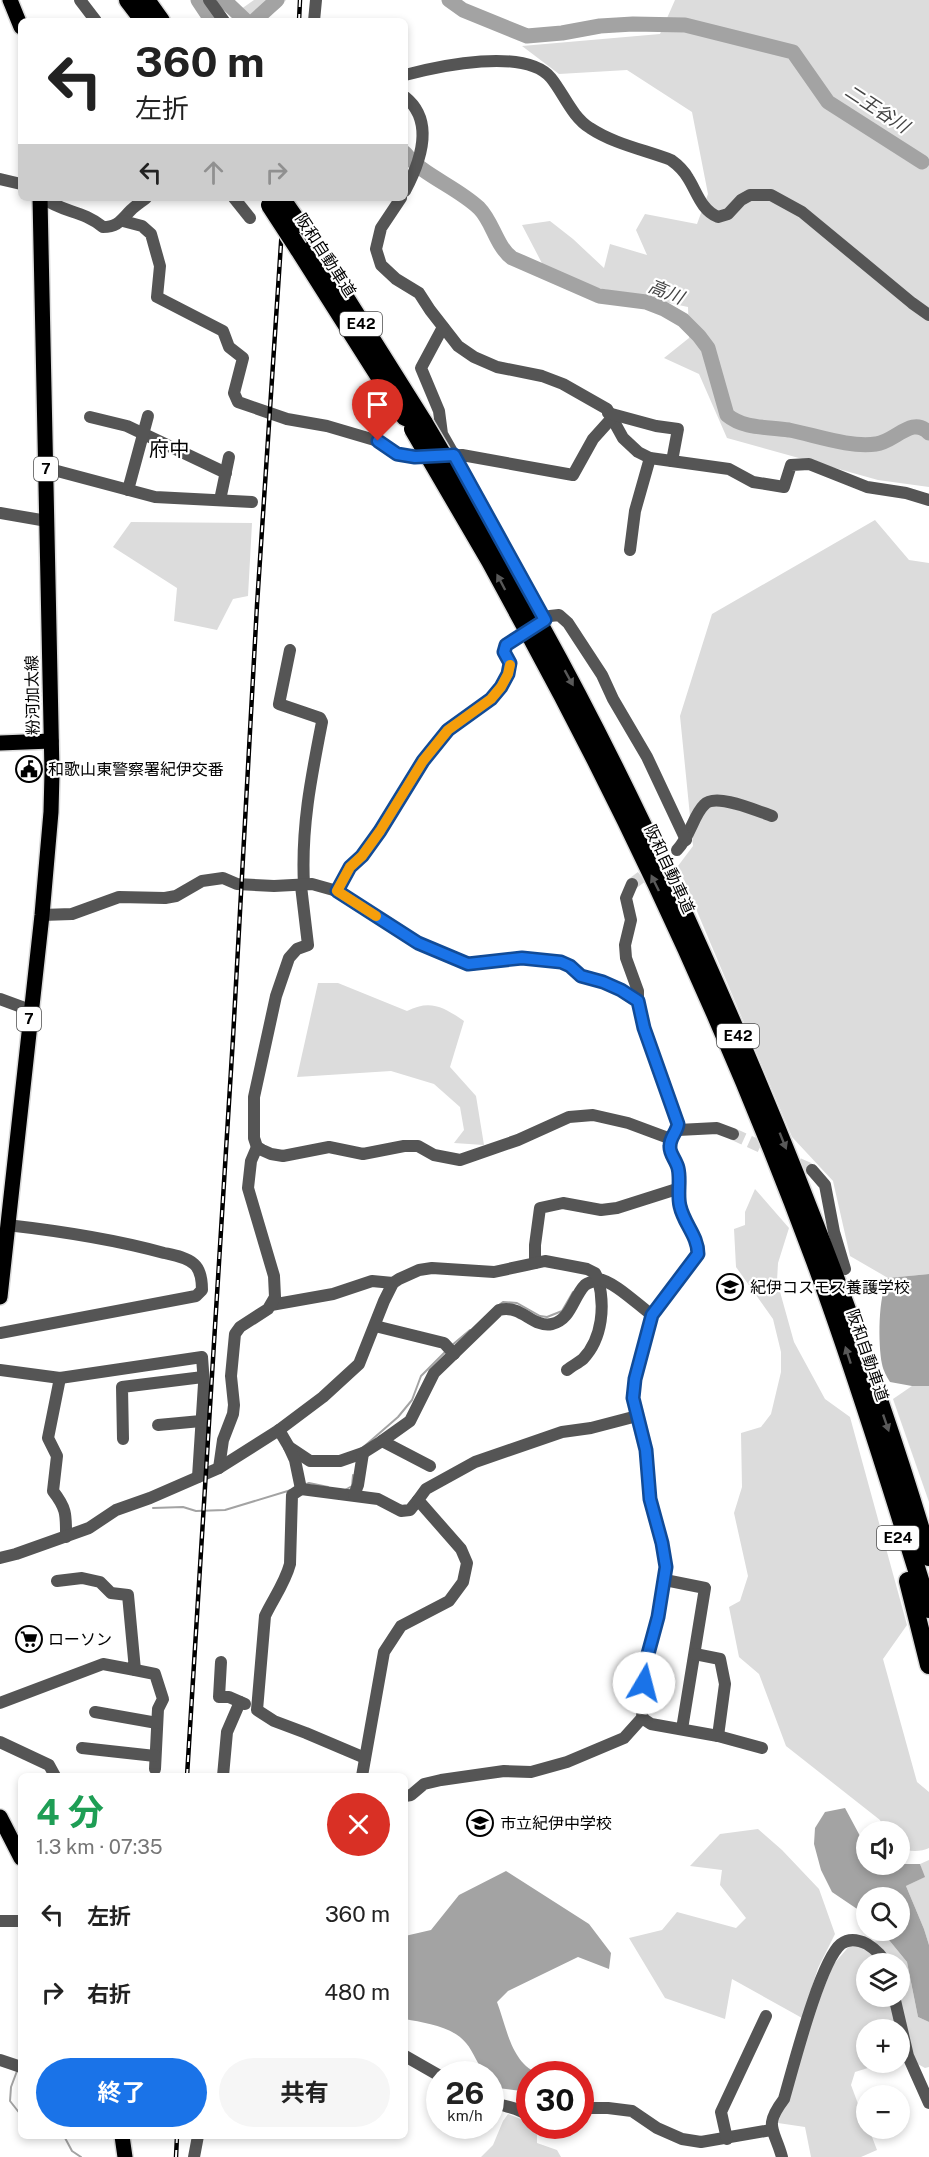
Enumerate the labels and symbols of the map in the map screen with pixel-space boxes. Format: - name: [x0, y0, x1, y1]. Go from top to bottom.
- water label: 二王谷川: [841, 80, 915, 138]
- street label: 阪和自動車道: [291, 210, 360, 301]
- water label: 高川: [646, 275, 689, 309]
- road number: E42: [340, 312, 382, 336]
- pin: [352, 379, 403, 441]
- district label: 府中: [149, 437, 189, 461]
- road number: 7: [34, 457, 58, 481]
- one-way arrow: [496, 573, 506, 590]
- street label: 粉河加太線: [22, 655, 43, 735]
- one-way arrow: [564, 670, 574, 687]
- public building icon: 和歌山東警察署紀伊交番: [14, 754, 44, 784]
- place label: 和歌山東警察署紀伊交番: [48, 760, 224, 779]
- street label: 阪和自動車道: [641, 822, 698, 917]
- one-way arrow: [651, 875, 660, 892]
- road number: 7: [17, 1007, 41, 1031]
- road number: E42: [717, 1024, 759, 1048]
- one-way arrow: [778, 1132, 788, 1150]
- school or university icon: 紀伊コスモス養護学校: [715, 1272, 745, 1302]
- place label: 紀伊コスモス養護学校: [750, 1278, 910, 1297]
- street label: 阪和自動車道: [843, 1307, 892, 1404]
- one-way arrow: [842, 1346, 852, 1364]
- one-way arrow: [881, 1414, 891, 1432]
- road number: E24: [877, 1526, 919, 1550]
- supermarket icon: ローソン: [14, 1624, 44, 1654]
- place label: ローソン: [48, 1630, 112, 1649]
- position arrow: [612, 1651, 676, 1715]
- school or university icon: 市立紀伊中学校: [465, 1808, 495, 1838]
- place label: 市立紀伊中学校: [500, 1814, 612, 1833]
- speed limit sign: 30: [516, 2061, 594, 2139]

